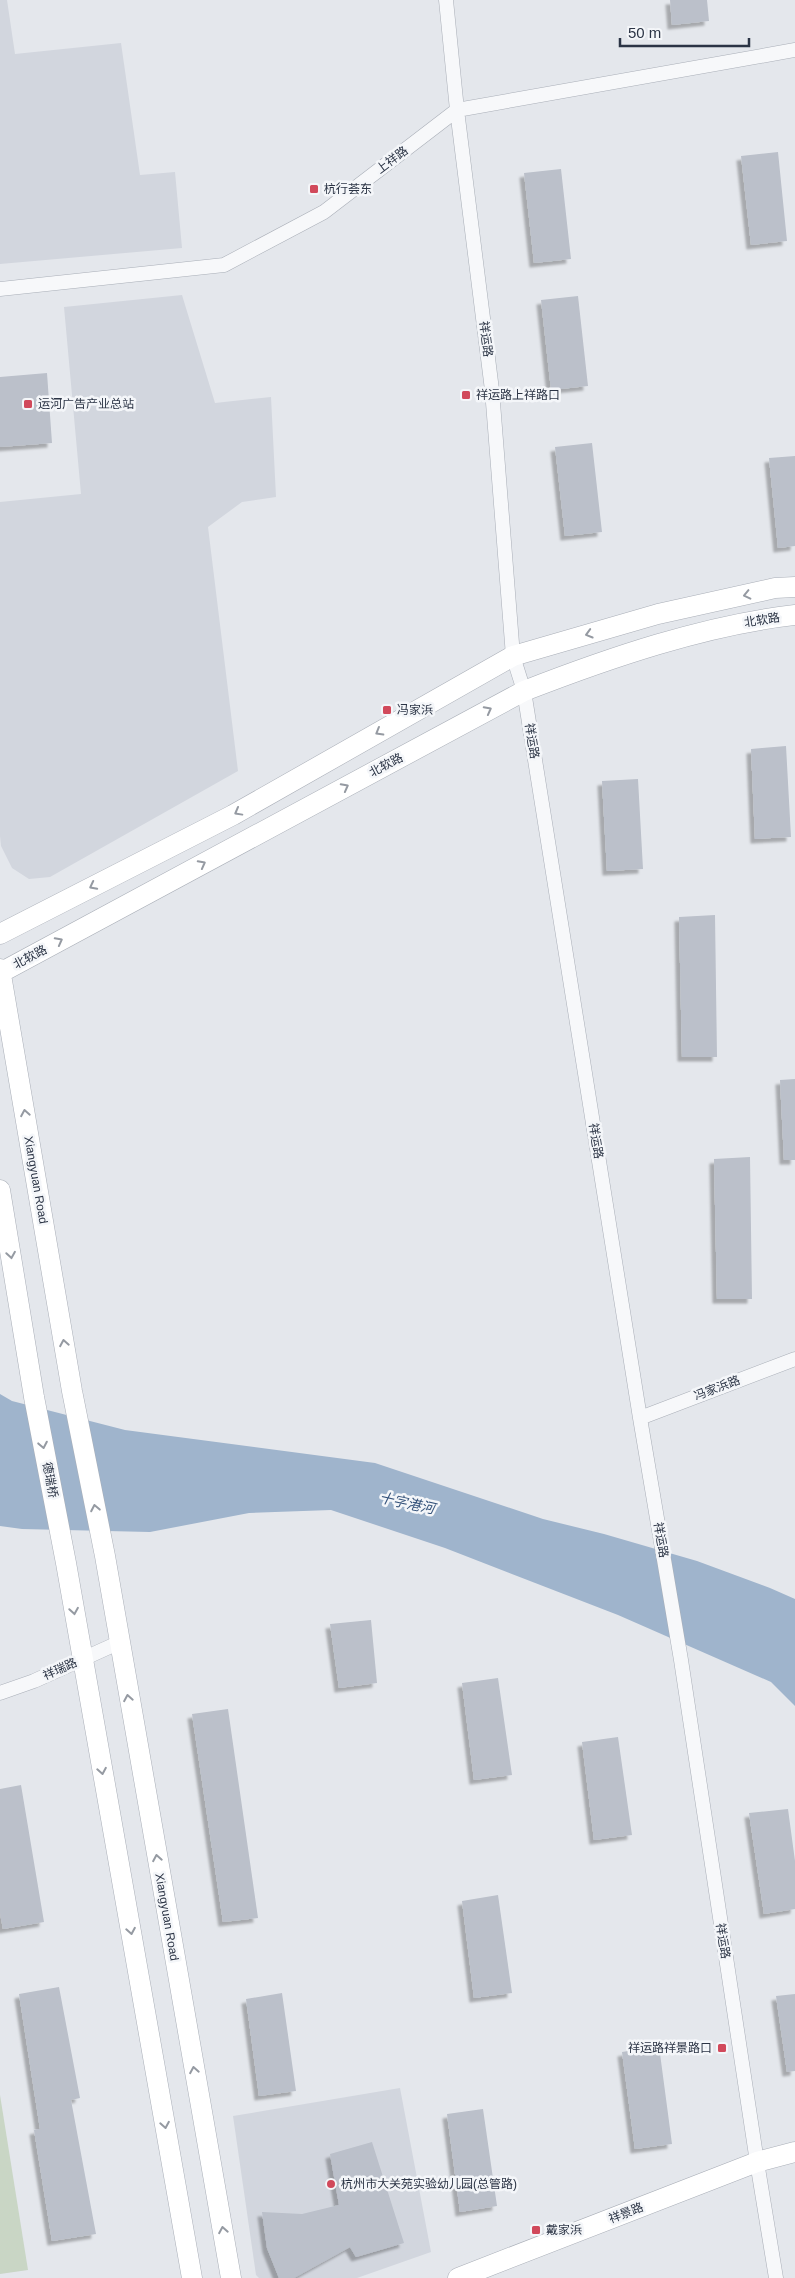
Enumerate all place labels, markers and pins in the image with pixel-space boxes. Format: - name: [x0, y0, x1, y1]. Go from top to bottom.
- place label: 杭行荟东: [324, 182, 372, 196]
- marker: 杭行荟东: [308, 183, 320, 195]
- place label: 祥运路上祥路口: [476, 388, 560, 402]
- marker: 祥运路上祥路口: [460, 389, 472, 401]
- place label: 运河广告产业总站: [38, 397, 134, 411]
- marker: 运河广告产业总站: [22, 398, 34, 410]
- place label: 冯家浜: [397, 703, 433, 717]
- marker: 冯家浜: [381, 704, 393, 716]
- place label: 祥运路祥景路口: [628, 2041, 712, 2055]
- marker: 祥运路祥景路口: [716, 2042, 728, 2054]
- place label: 杭州市大关苑实验幼儿园(总管路): [341, 2177, 517, 2191]
- marker: 杭州市大关苑实验幼儿园(总管路): [325, 2178, 337, 2190]
- place label: 戴家浜: [546, 2223, 582, 2237]
- marker: 戴家浜: [530, 2224, 542, 2236]

